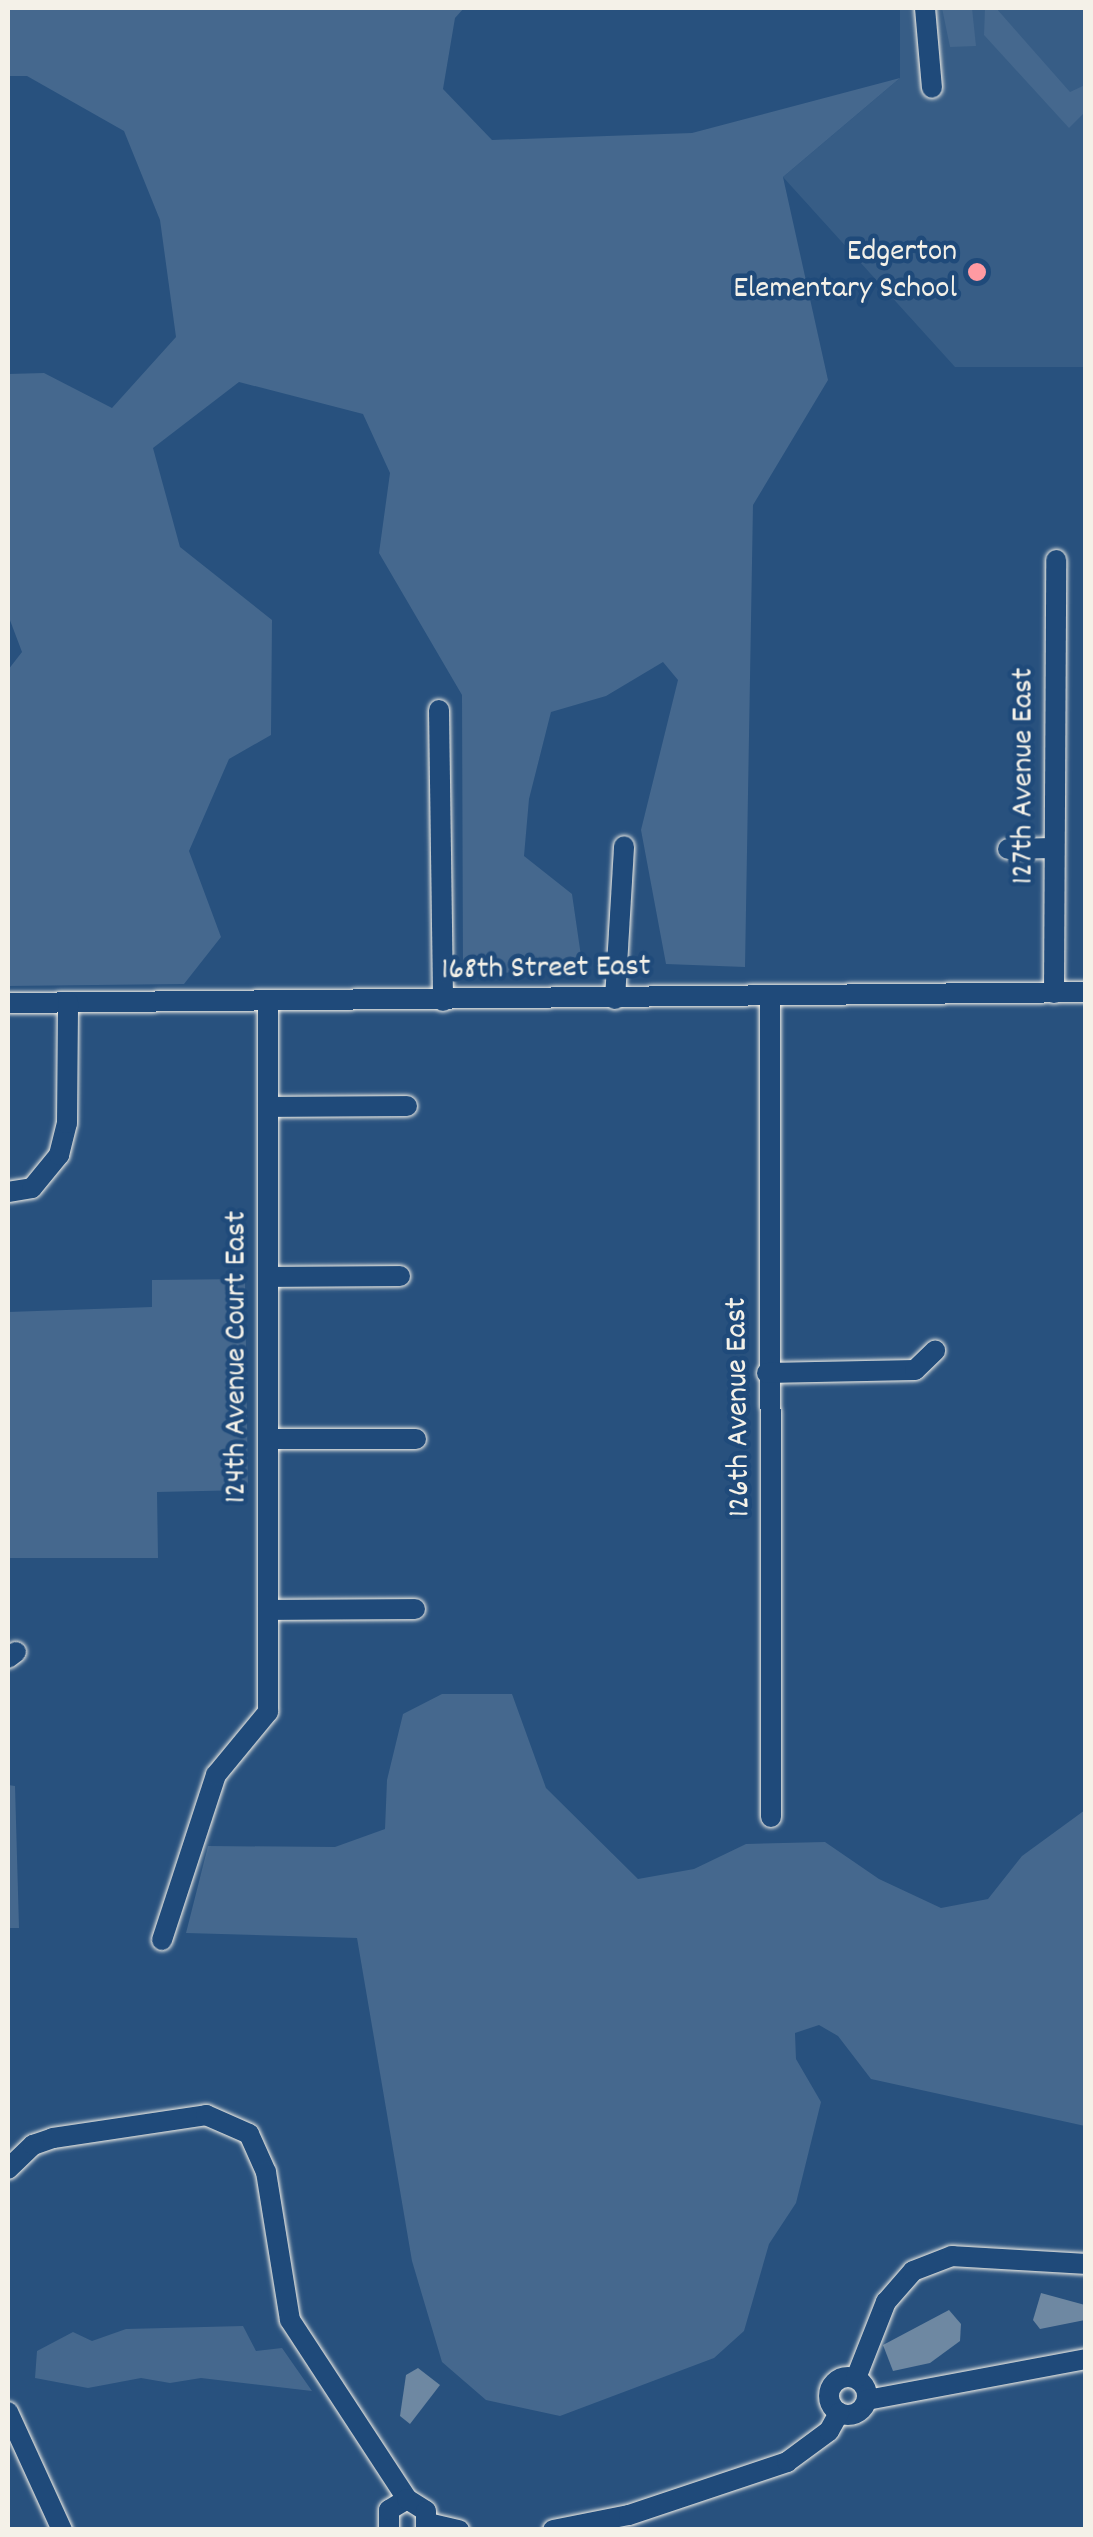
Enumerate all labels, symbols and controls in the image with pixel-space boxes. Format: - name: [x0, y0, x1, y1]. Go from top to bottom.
- place label: Edgerton Elementary School: [733, 235, 957, 310]
- marker: Edgerton Elementary School: [966, 261, 988, 283]
- street label: 127th Avenue East: [1006, 668, 1044, 884]
- street label: 168th Street East: [441, 949, 651, 991]
- street label: 124th Avenue Court East: [219, 1211, 257, 1503]
- street label: 126th Avenue East: [719, 1297, 761, 1517]

